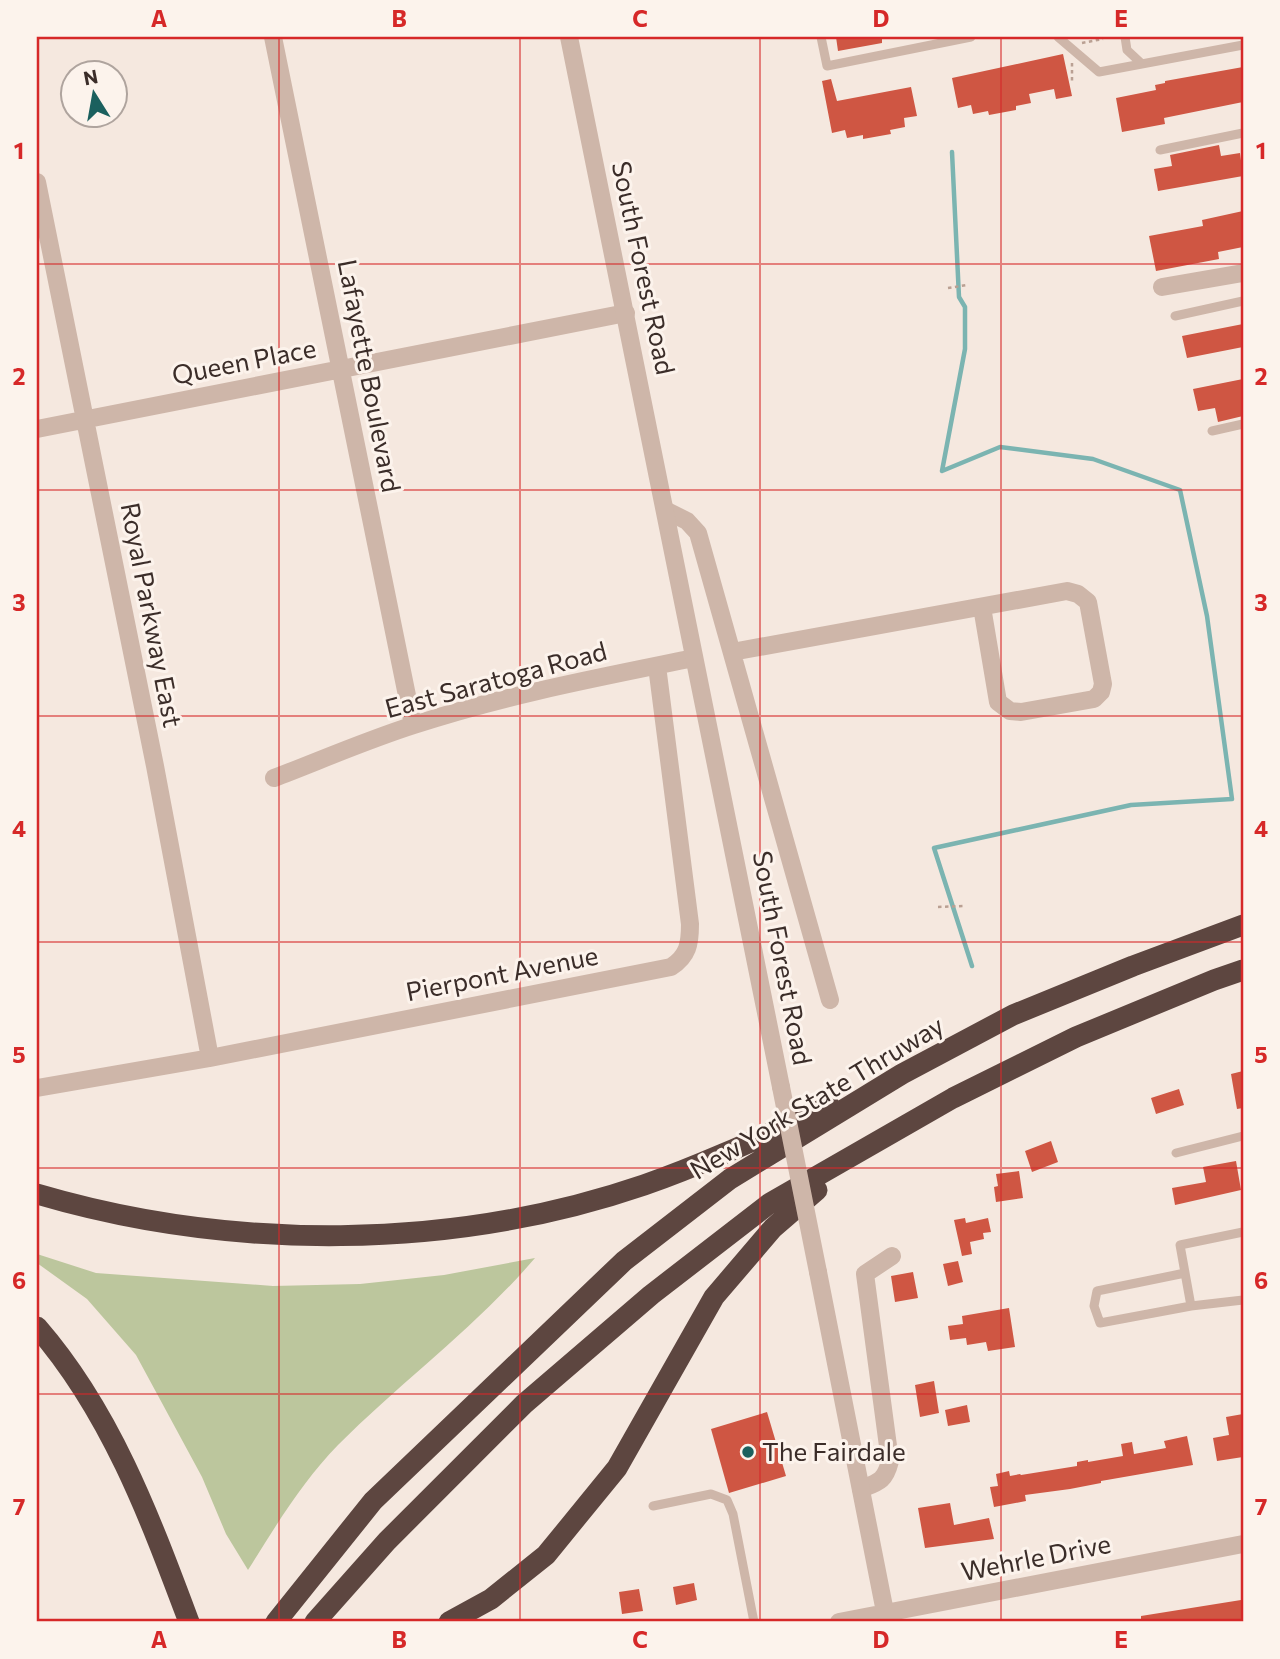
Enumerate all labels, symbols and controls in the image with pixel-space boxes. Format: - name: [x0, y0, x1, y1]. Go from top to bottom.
- text: A: [151, 4, 168, 32]
- text: B: [391, 4, 407, 32]
- text: C: [632, 4, 648, 32]
- text: D: [873, 4, 890, 32]
- text: E: [1114, 4, 1128, 32]
- north arrow: [60, 60, 130, 130]
- text: N: [81, 64, 100, 89]
- text: 1: [14, 136, 24, 164]
- text: 1: [1256, 136, 1266, 164]
- street label: South Forest Road: [607, 158, 682, 377]
- street label: Lafayette Boulevard: [333, 257, 408, 495]
- street label: Queen Place: [169, 331, 318, 390]
- text: 2: [12, 362, 26, 390]
- text: 2: [1254, 362, 1268, 390]
- street label: Royal Parkway East: [115, 500, 189, 730]
- text: 3: [12, 588, 26, 616]
- text: 3: [1254, 588, 1268, 616]
- street label: East Saratoga Road: [381, 634, 610, 723]
- text: 4: [12, 814, 26, 842]
- text: 4: [1254, 814, 1268, 842]
- street label: South Forest Road: [748, 848, 819, 1067]
- street label: Pierpont Avenue: [403, 939, 600, 1006]
- street label: New York State Thruway: [684, 1009, 949, 1185]
- text: 5: [12, 1040, 26, 1068]
- text: 5: [1254, 1040, 1268, 1068]
- text: 6: [12, 1266, 26, 1294]
- text: 6: [1254, 1266, 1268, 1294]
- place label: The Fairdale: [762, 1435, 906, 1466]
- marker: The Fairdale: [740, 1444, 756, 1460]
- text: 7: [13, 1492, 25, 1520]
- text: 7: [1255, 1492, 1267, 1520]
- street label: Wehrle Drive: [958, 1527, 1113, 1586]
- text: A: [151, 1625, 168, 1653]
- text: B: [391, 1625, 407, 1653]
- text: C: [632, 1625, 648, 1653]
- text: D: [873, 1625, 890, 1653]
- text: E: [1114, 1625, 1128, 1653]

